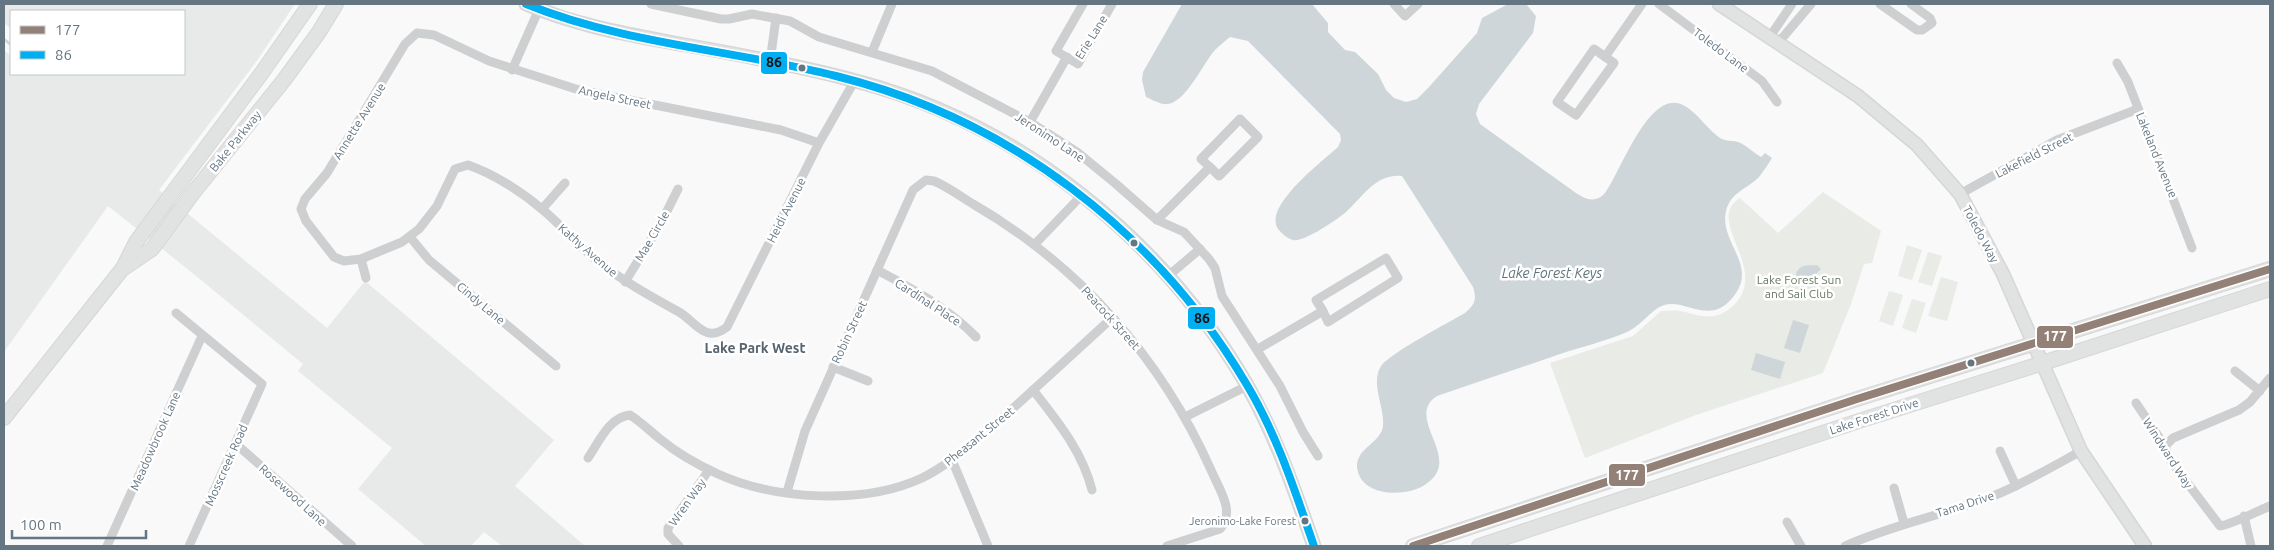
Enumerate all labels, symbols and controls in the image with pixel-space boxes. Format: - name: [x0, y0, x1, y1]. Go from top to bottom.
- legend: [10, 10, 185, 75]
- street label: Erie Lane: [1072, 13, 1110, 61]
- text: 177: [55, 21, 80, 38]
- street label: Toledo Lane: [1691, 25, 1751, 75]
- text: 86: [55, 46, 72, 63]
- line badge: 86: [760, 51, 788, 75]
- text: 86: [766, 54, 782, 70]
- unlabelled marker: [797, 63, 807, 73]
- street label: Annette Avenue: [330, 81, 388, 161]
- street label: Angela Street: [578, 83, 653, 111]
- street label: Bake Parkway: [207, 108, 264, 174]
- street label: Jeronimo Lane: [1013, 110, 1087, 164]
- street label: Lakeland Avenue: [2134, 110, 2180, 200]
- street label: Lakefield Street: [1993, 130, 2075, 180]
- street label: Heidi Avenue: [764, 175, 808, 245]
- street label: Toledo Way: [1961, 203, 2002, 265]
- street label: Mae Circle: [632, 208, 672, 264]
- street label: Kathy Avenue: [556, 221, 620, 279]
- unlabelled marker: [1129, 238, 1139, 248]
- water label: Lake Forest Keys: [1502, 265, 1602, 281]
- park label: Lake Forest Sun and Sail Club: [1757, 273, 1841, 300]
- street label: Cardinal Place: [893, 276, 963, 328]
- street label: Cindy Lane: [454, 279, 508, 327]
- street label: Peacock Street: [1079, 284, 1143, 352]
- street label: Robin Street: [829, 298, 869, 365]
- line badge: 86: [1187, 306, 1216, 330]
- text: 86: [1194, 310, 1210, 326]
- line badge: 177: [2036, 325, 2074, 349]
- text: 177: [2043, 328, 2067, 344]
- district label: Lake Park West: [705, 340, 805, 356]
- unlabelled marker: [1966, 358, 1976, 368]
- street label: Meadowbrook Lane: [127, 390, 183, 492]
- street label: Lake Forest Drive: [1828, 395, 1920, 437]
- street label: Pheasant Street: [941, 404, 1017, 468]
- street label: Windward Way: [2141, 416, 2196, 491]
- street label: Mosscreek Road: [202, 422, 250, 508]
- street label: Rosewood Lane: [257, 462, 329, 528]
- line badge: 177: [1608, 463, 1646, 487]
- text: 177: [1615, 467, 1639, 483]
- street label: Wren Way: [666, 476, 708, 528]
- street label: Tama Drive: [1934, 489, 1996, 519]
- scale bar: [12, 508, 146, 540]
- place label: Jeronimo-Lake Forest: [1189, 515, 1297, 527]
- text: 100 m: [20, 516, 62, 533]
- marker: Jeronimo-Lake Forest: [1300, 516, 1310, 526]

